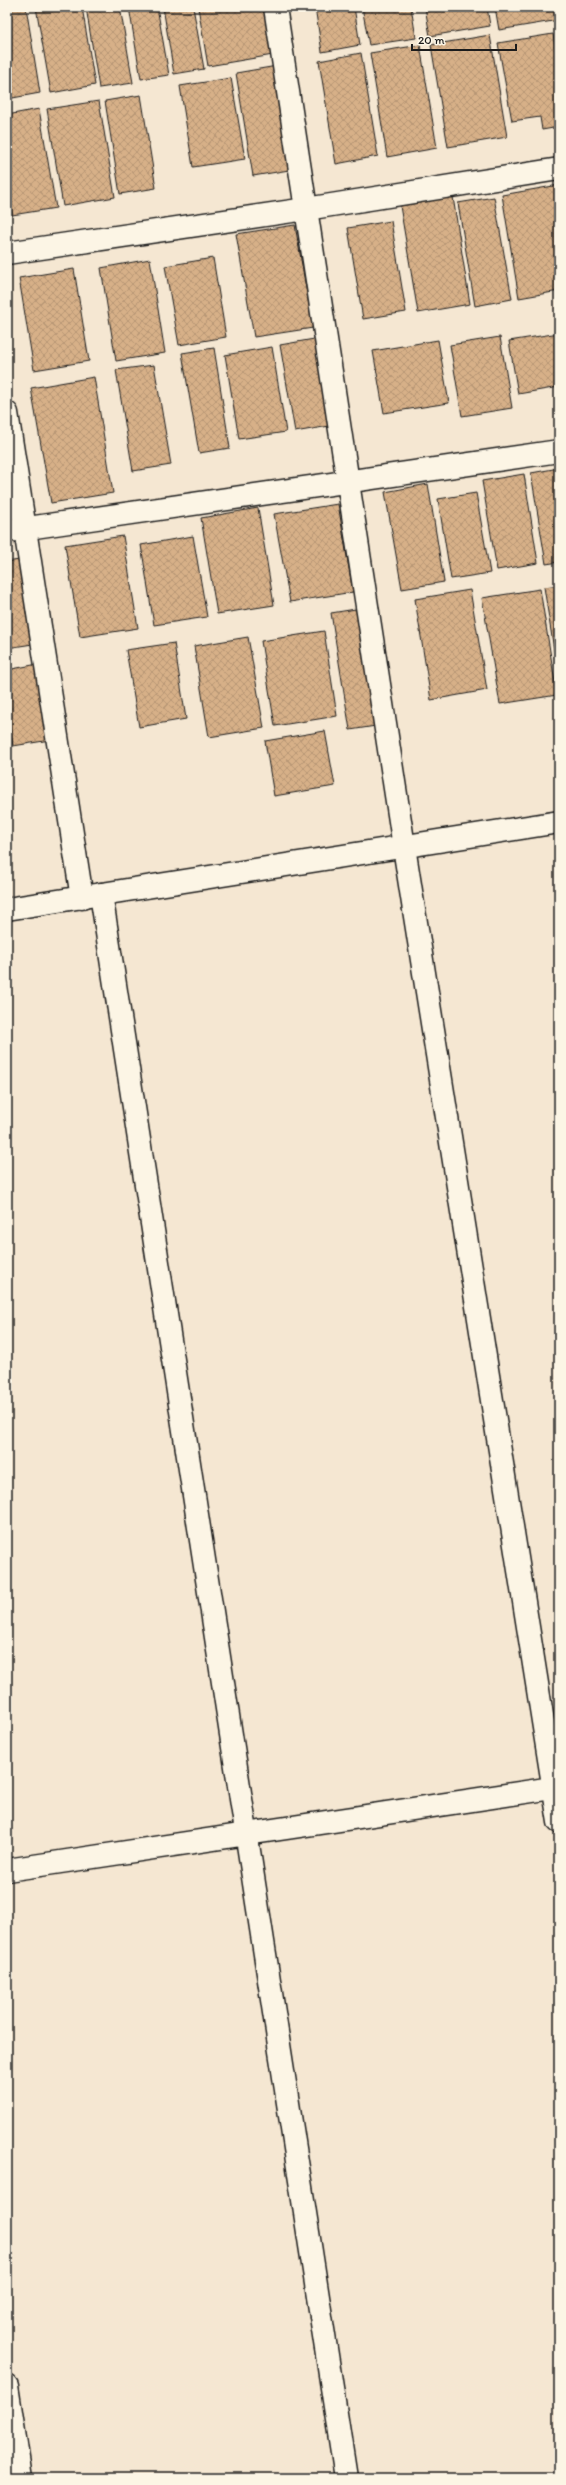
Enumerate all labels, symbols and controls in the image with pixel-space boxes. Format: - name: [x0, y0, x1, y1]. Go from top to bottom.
- scale bar: [412, 26, 516, 52]
- text: 20 m: [418, 33, 445, 47]

